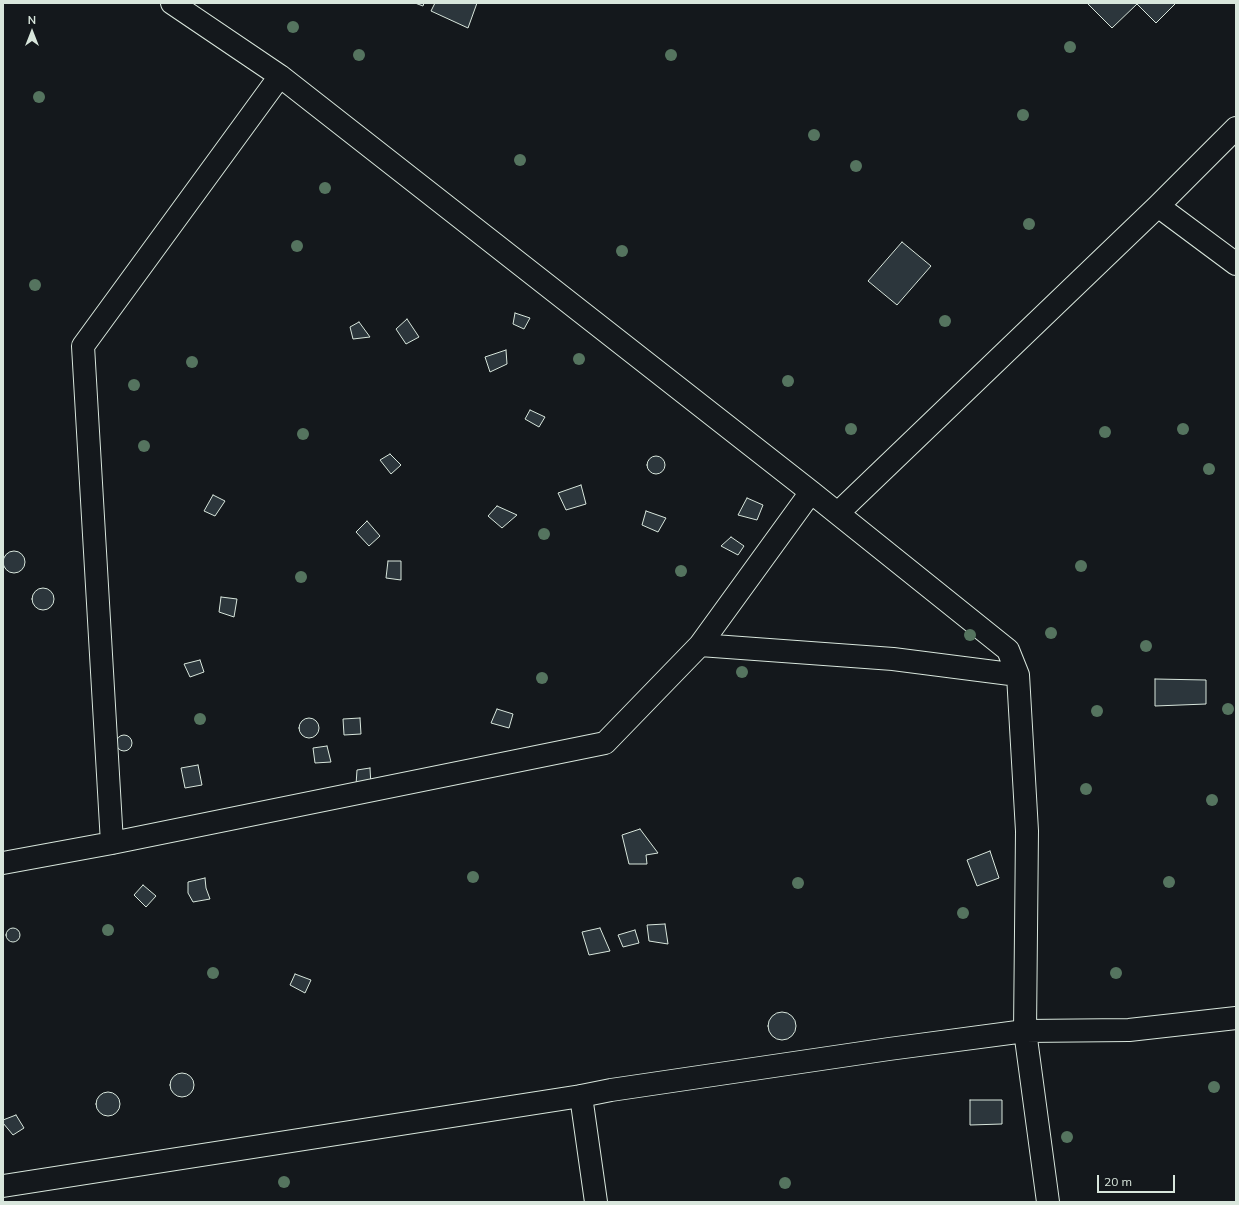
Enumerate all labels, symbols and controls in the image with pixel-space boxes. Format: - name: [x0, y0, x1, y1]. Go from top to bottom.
- north arrow: [12, 12, 52, 52]
- text: N: [28, 13, 36, 27]
- scale bar: [1099, 1167, 1177, 1193]
- text: 20 m: [1104, 1174, 1132, 1189]

